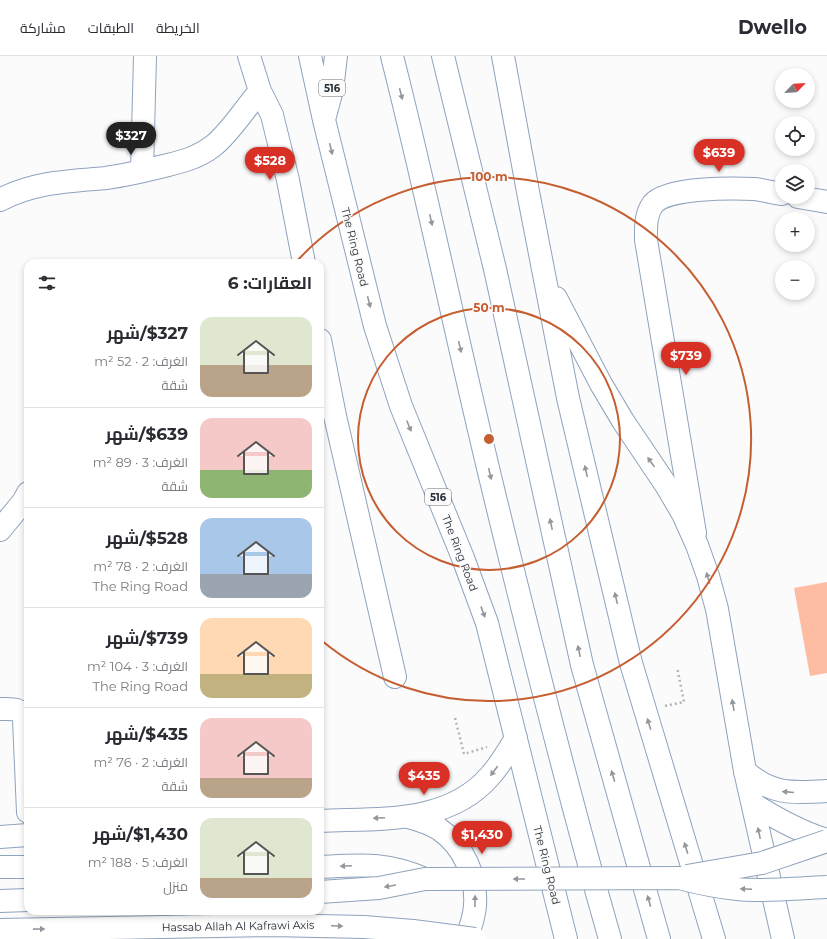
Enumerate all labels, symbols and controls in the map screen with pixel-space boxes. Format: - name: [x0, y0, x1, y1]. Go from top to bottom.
- text: Dwello: [738, 16, 807, 39]
- text: مشاركة: [20, 19, 66, 37]
- text: الطبقات: [88, 19, 134, 37]
- text: الخريطة: [156, 19, 200, 37]
- north arrow: [775, 68, 815, 108]
- map controls: [775, 68, 815, 300]
- road number: 516: [319, 80, 345, 96]
- one-way arrow: [399, 88, 405, 100]
- button: locate: [775, 116, 815, 156]
- pin: $327: [107, 122, 155, 156]
- text: $327: [115, 127, 147, 143]
- pin: $639: [695, 139, 743, 173]
- one-way arrow: [328, 143, 334, 155]
- text: $639: [703, 144, 735, 160]
- pin: $528: [246, 147, 294, 181]
- text: $528: [254, 152, 286, 168]
- button: layers: [775, 164, 815, 204]
- text: 100 m: [471, 169, 507, 184]
- street label: The Ring Road: [338, 206, 372, 288]
- button: +: [775, 212, 815, 252]
- one-way arrow: [429, 214, 435, 226]
- button: −: [775, 260, 815, 300]
- icon: filters: [36, 272, 58, 294]
- text: العقارات: 6: [228, 273, 312, 293]
- one-way arrow: [367, 296, 373, 308]
- text: 50 m: [473, 300, 505, 315]
- text: $327/شهر: [107, 323, 188, 343]
- icon: home: [232, 333, 280, 381]
- one-way arrow: [458, 341, 464, 353]
- pin: $739: [662, 342, 710, 376]
- text: $739: [670, 347, 702, 363]
- text: الغرف: 2 · 52 m²: [94, 353, 188, 369]
- text: شقة: [161, 377, 188, 393]
- one-way arrow: [406, 420, 412, 432]
- text: $639/شهر: [106, 424, 188, 444]
- centre of rings: [482, 432, 496, 446]
- icon: home: [232, 434, 280, 482]
- text: الغرف: 3 · 89 m²: [93, 454, 188, 470]
- one-way arrow: [647, 457, 655, 467]
- one-way arrow: [582, 465, 588, 478]
- one-way arrow: [487, 467, 493, 480]
- text: شقة: [161, 478, 188, 494]
- road number: 516: [425, 489, 451, 505]
- street label: The Ring Road: [439, 513, 481, 593]
- one-way arrow: [547, 518, 553, 530]
- text: $528/شهر: [106, 528, 188, 548]
- icon: home: [232, 534, 280, 582]
- text: الغرف: 2 · 78 m²: [93, 558, 188, 574]
- one-way arrow: [705, 572, 711, 584]
- text: The Ring Road: [93, 578, 188, 594]
- one-way arrow: [612, 592, 618, 604]
- one-way arrow: [480, 606, 486, 618]
- text: $739/شهر: [106, 628, 188, 648]
- icon: home: [232, 634, 280, 682]
- one-way arrow: [575, 645, 581, 657]
- text: الغرف: 3 · 104 m²: [87, 658, 188, 674]
- text: The Ring Road: [93, 678, 188, 694]
- one-way arrow: [730, 699, 736, 711]
- one-way arrow: [646, 717, 652, 729]
- text: $435/شهر: [105, 724, 188, 744]
- icon: home: [232, 734, 280, 782]
- text: الغرف: 2 · 76 m²: [94, 754, 188, 770]
- pin: $435: [400, 762, 448, 796]
- one-way arrow: [490, 765, 498, 776]
- text: $435: [408, 767, 440, 783]
- one-way arrow: [610, 770, 616, 783]
- text: شقة: [161, 778, 188, 794]
- one-way arrow: [782, 788, 794, 795]
- one-way arrow: [373, 815, 385, 822]
- pin: $1,430: [449, 821, 515, 855]
- text: $1,430/شهر: [93, 824, 188, 844]
- street label: The Ring Road: [530, 824, 564, 906]
- text: $1,430: [461, 826, 503, 842]
- one-way arrow: [756, 827, 762, 839]
- icon: home: [232, 834, 280, 882]
- one-way arrow: [683, 842, 689, 854]
- text: الغرف: 5 · 188 m²: [88, 854, 188, 870]
- one-way arrow: [340, 862, 352, 869]
- one-way arrow: [512, 876, 525, 882]
- text: منزل: [163, 878, 188, 894]
- one-way arrow: [384, 883, 396, 889]
- one-way arrow: [740, 886, 752, 893]
- one-way arrow: [472, 894, 478, 907]
- one-way arrow: [646, 895, 652, 907]
- street label: Hassab Allah Al Kafrawi Axis: [161, 918, 315, 934]
- one-way arrow: [331, 923, 344, 929]
- one-way arrow: [33, 926, 45, 933]

